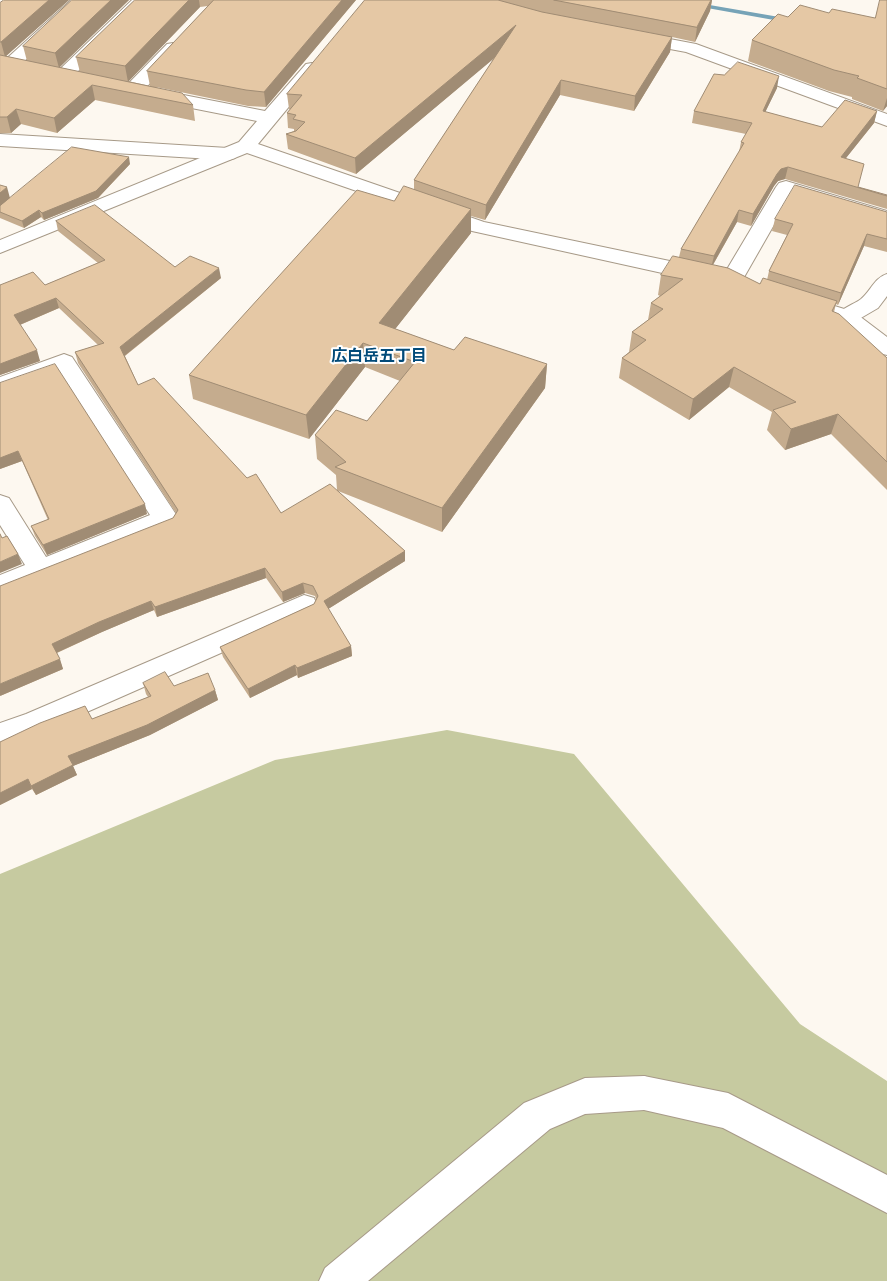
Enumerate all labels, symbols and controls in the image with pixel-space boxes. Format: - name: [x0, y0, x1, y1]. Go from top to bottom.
- district label: 広白岳五丁目: [331, 346, 427, 366]

